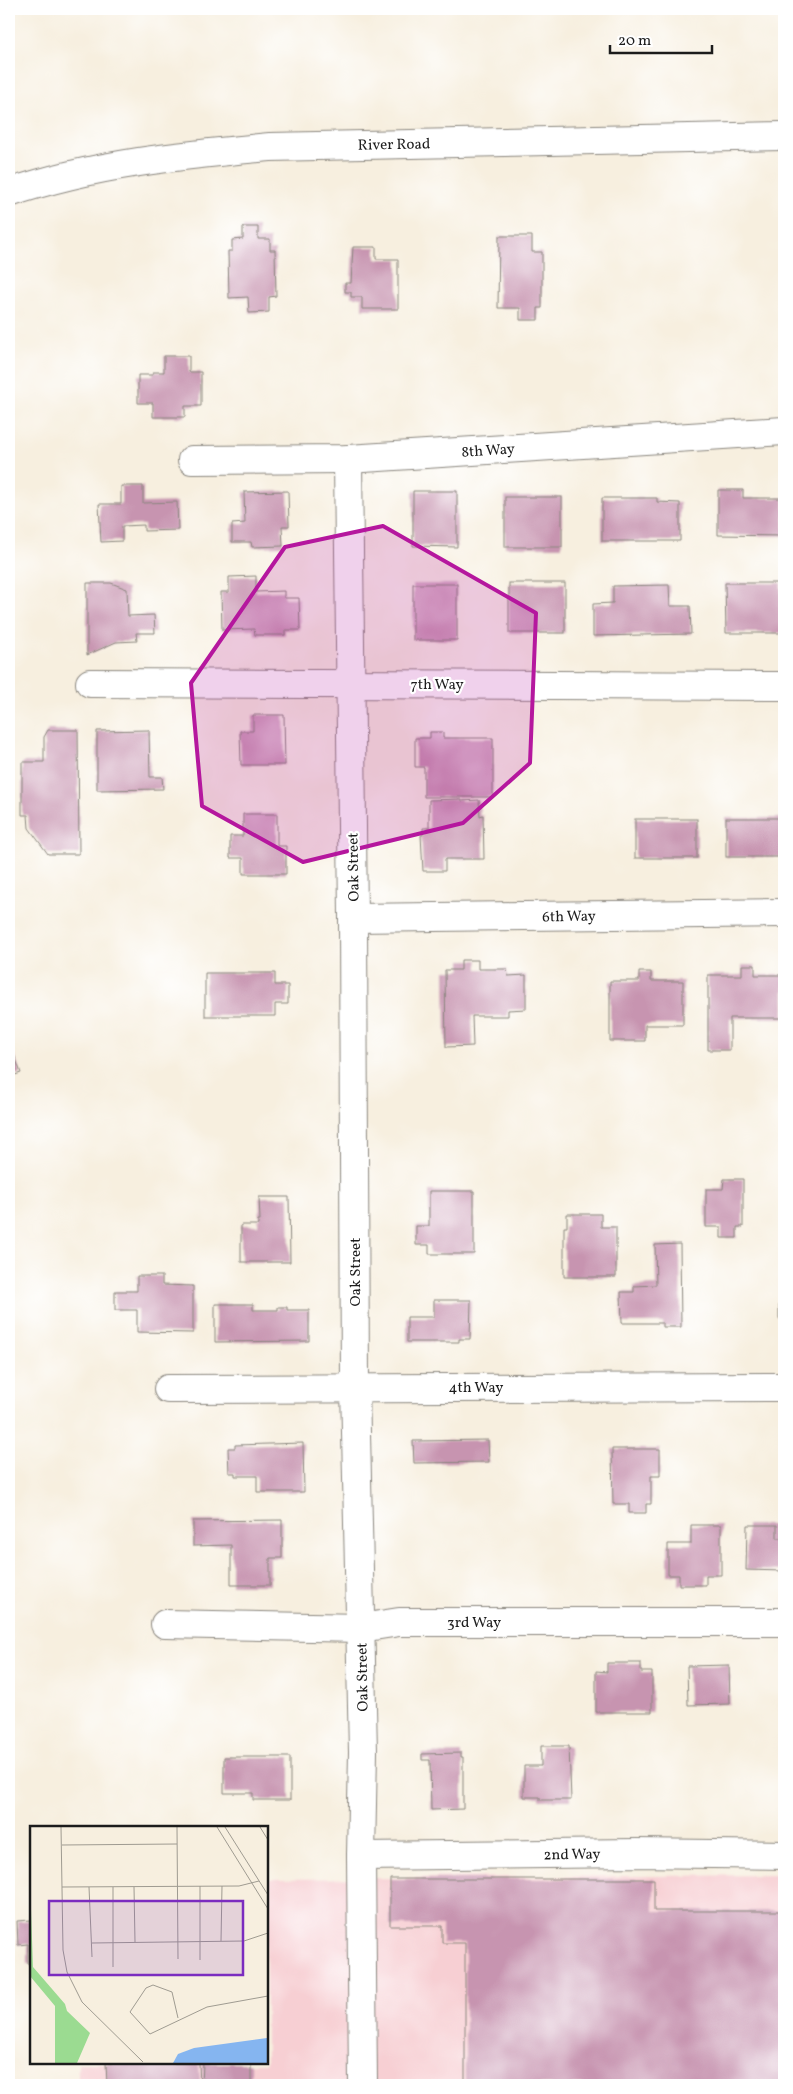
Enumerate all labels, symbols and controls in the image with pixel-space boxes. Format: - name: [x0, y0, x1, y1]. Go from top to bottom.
- scale bar: [610, 22, 713, 54]
- text: 20 m: [618, 31, 651, 52]
- street label: River Road: [357, 134, 431, 157]
- street label: 8th Way: [461, 439, 516, 464]
- street label: 7th Way: [410, 675, 464, 696]
- street label: Oak Street: [343, 832, 366, 902]
- street label: 6th Way: [542, 907, 596, 928]
- street label: Oak Street: [346, 1238, 367, 1306]
- street label: 4th Way: [449, 1378, 503, 1399]
- street label: 3rd Way: [447, 1613, 501, 1634]
- street label: Oak Street: [352, 1642, 375, 1712]
- inset map: [30, 1826, 268, 2064]
- street label: 2nd Way: [543, 1845, 601, 1866]

